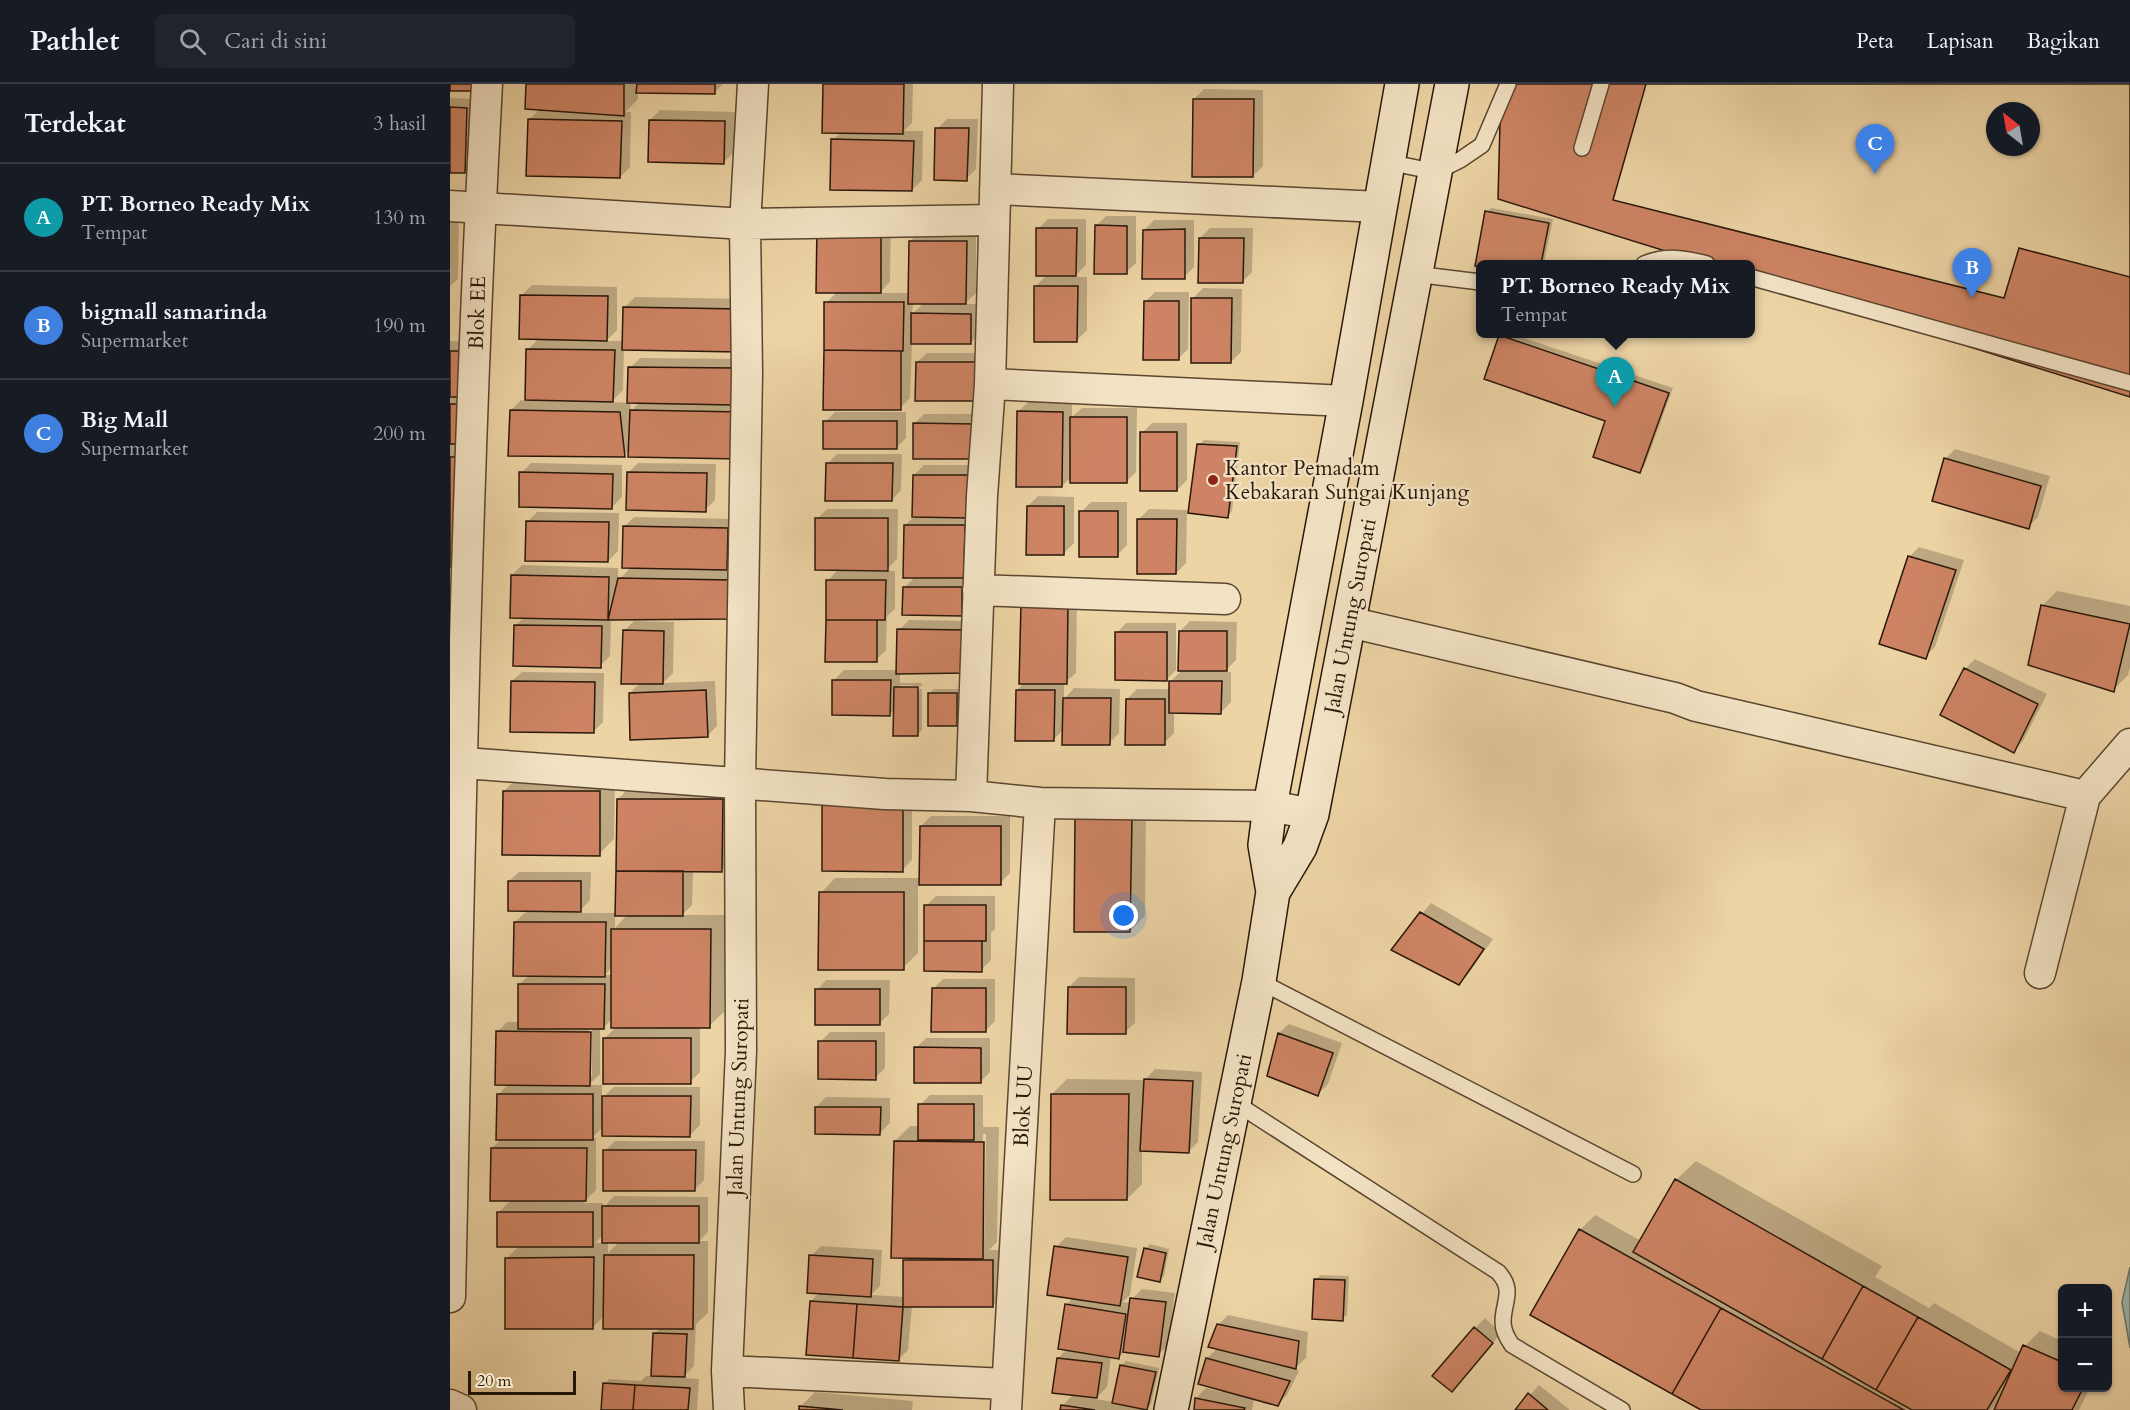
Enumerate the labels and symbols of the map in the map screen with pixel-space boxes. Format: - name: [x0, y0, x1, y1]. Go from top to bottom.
- north arrow: [1986, 102, 2040, 156]
- pin: C: [1856, 124, 1894, 174]
- pin: B: [1952, 248, 1991, 298]
- street label: Blok EE: [462, 276, 493, 350]
- pin: A: [1596, 358, 1634, 407]
- place label: Kantor Pemadam Kebakaran Sungai Kunjang: [1225, 454, 1470, 507]
- marker: Kantor Pemadam Kebakaran Sungai Kunjang: [1206, 473, 1220, 487]
- street label: Jalan Untung Suropati: [1317, 516, 1384, 719]
- your location: [1109, 901, 1138, 930]
- street label: Jalan Untung Suropati: [720, 997, 756, 1200]
- street label: Jalan Untung Suropati: [1189, 1051, 1259, 1254]
- street label: Blok UU: [1007, 1064, 1040, 1148]
- scale bar: [468, 1368, 576, 1396]

